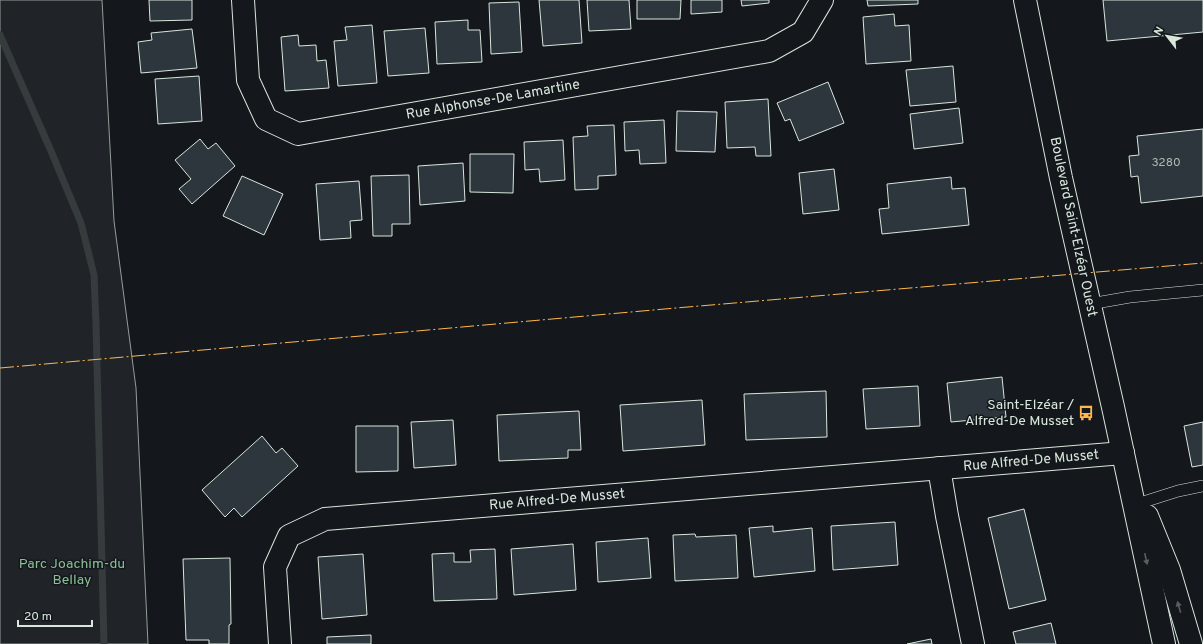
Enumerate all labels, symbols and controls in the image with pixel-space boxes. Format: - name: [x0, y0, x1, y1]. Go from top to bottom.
- north arrow: [1147, 16, 1187, 56]
- text: N: [1151, 24, 1167, 38]
- street label: Rue Alphonse-De Lamartine: [405, 76, 581, 124]
- street label: Boulevard Saint-Elzéar Ouest: [1046, 135, 1100, 319]
- house number: 3280: [1151, 155, 1181, 171]
- place label: Saint-Elzéar / Alfred-De Musset: [965, 397, 1074, 430]
- bus stop icon: Saint-Elzéar / Alfred-De Musset: [1077, 404, 1095, 422]
- street label: Rue Alfred-De Musset: [962, 447, 1100, 475]
- street label: Rue Alfred-De Musset: [488, 486, 626, 514]
- one-way arrow: [1143, 553, 1149, 566]
- park label: Parc Joachim-du Bellay: [19, 556, 125, 589]
- one-way arrow: [1176, 600, 1182, 612]
- scale bar: [18, 602, 92, 628]
- text: 20 m: [24, 609, 52, 625]

